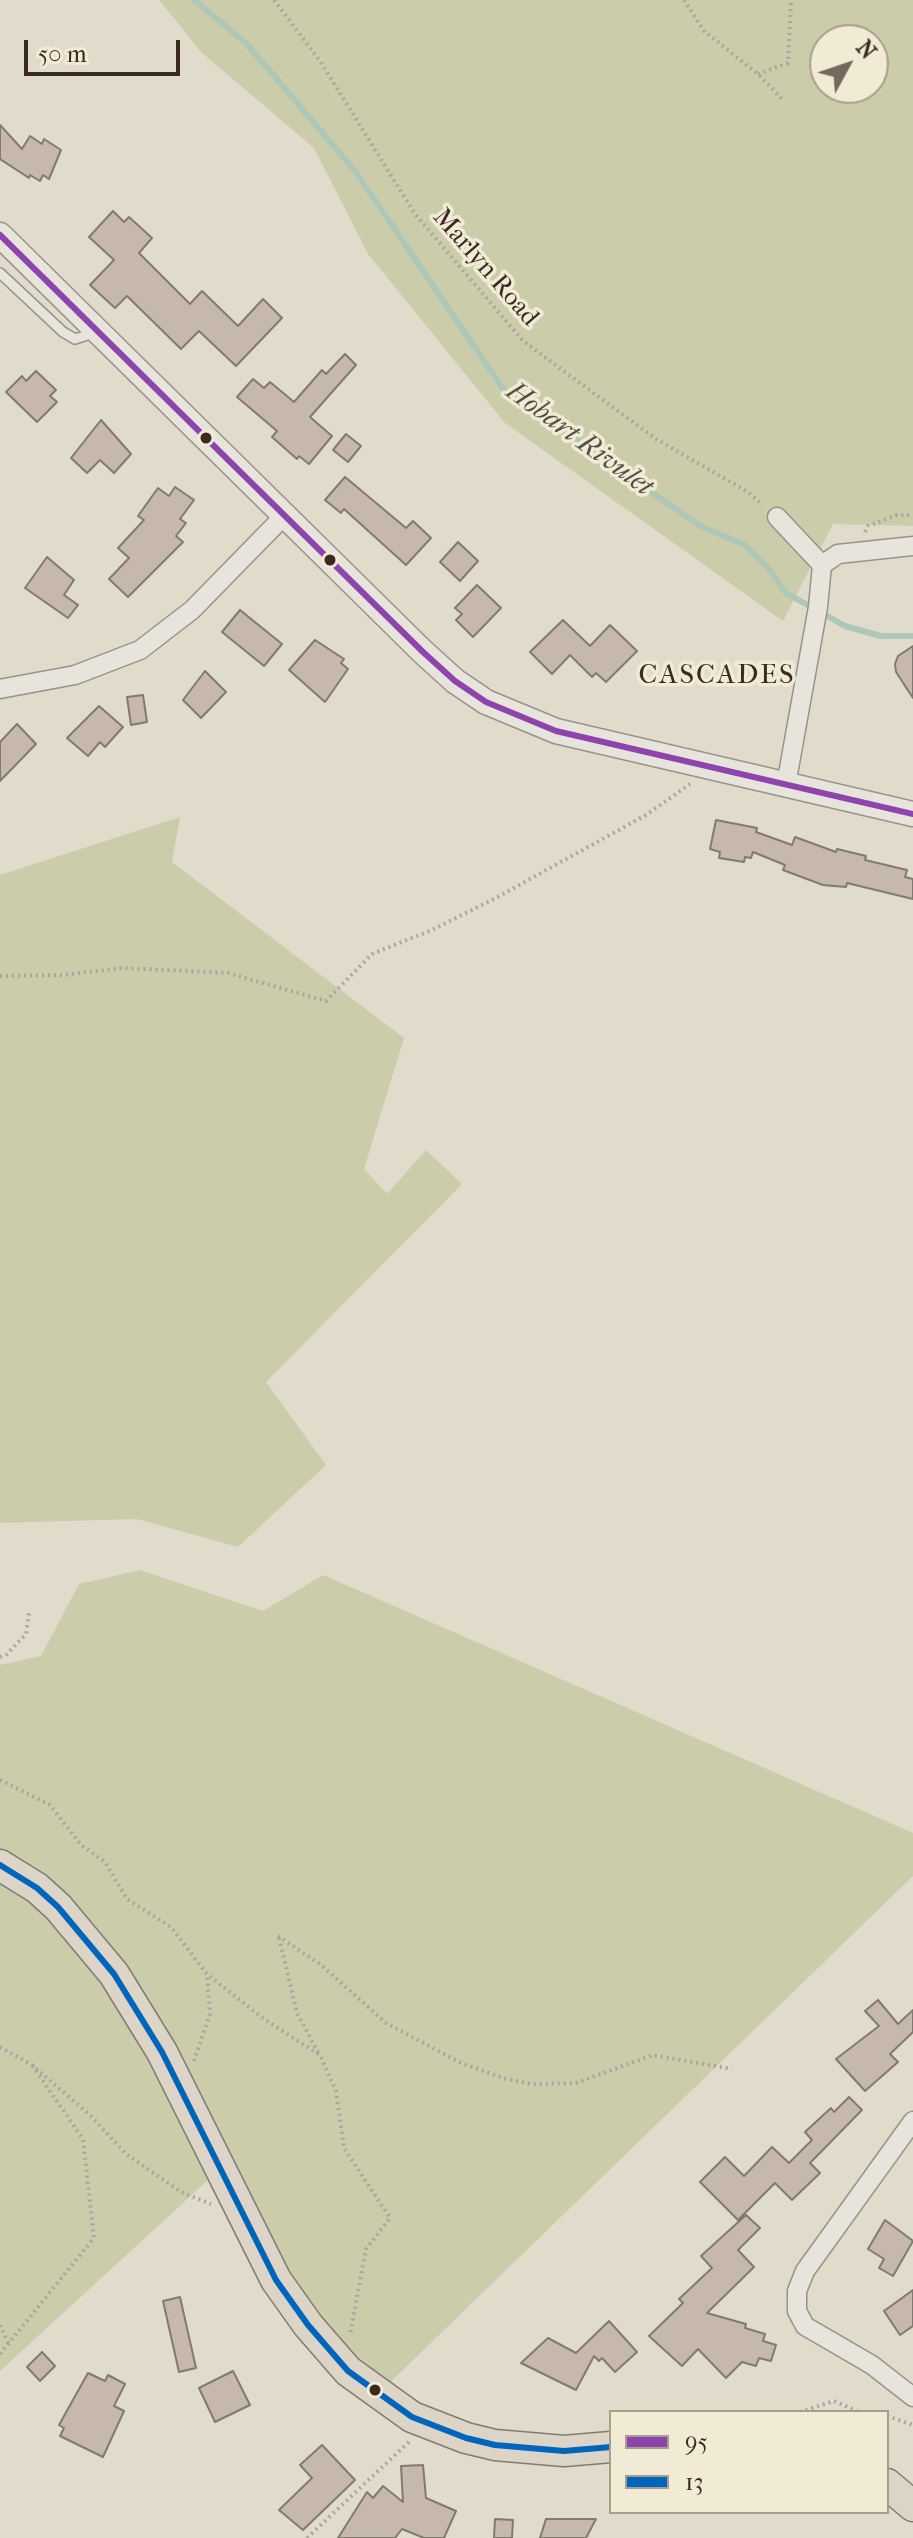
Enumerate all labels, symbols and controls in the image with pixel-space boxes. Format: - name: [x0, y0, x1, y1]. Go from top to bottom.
- scale bar: [28, 24, 184, 74]
- north arrow: [809, 24, 889, 104]
- text: N: [851, 35, 881, 65]
- text: 50 m: [38, 40, 87, 68]
- street label: Marlyn Road: [425, 203, 545, 333]
- water label: Hobart Rivulet: [499, 376, 659, 504]
- unlabelled marker: [198, 430, 214, 446]
- unlabelled marker: [322, 552, 338, 568]
- district label: CASCADES: [638, 659, 796, 693]
- unlabelled marker: [367, 2382, 383, 2398]
- legend: [609, 2410, 889, 2514]
- text: 95: [685, 2428, 708, 2456]
- text: 13: [685, 2468, 703, 2496]

